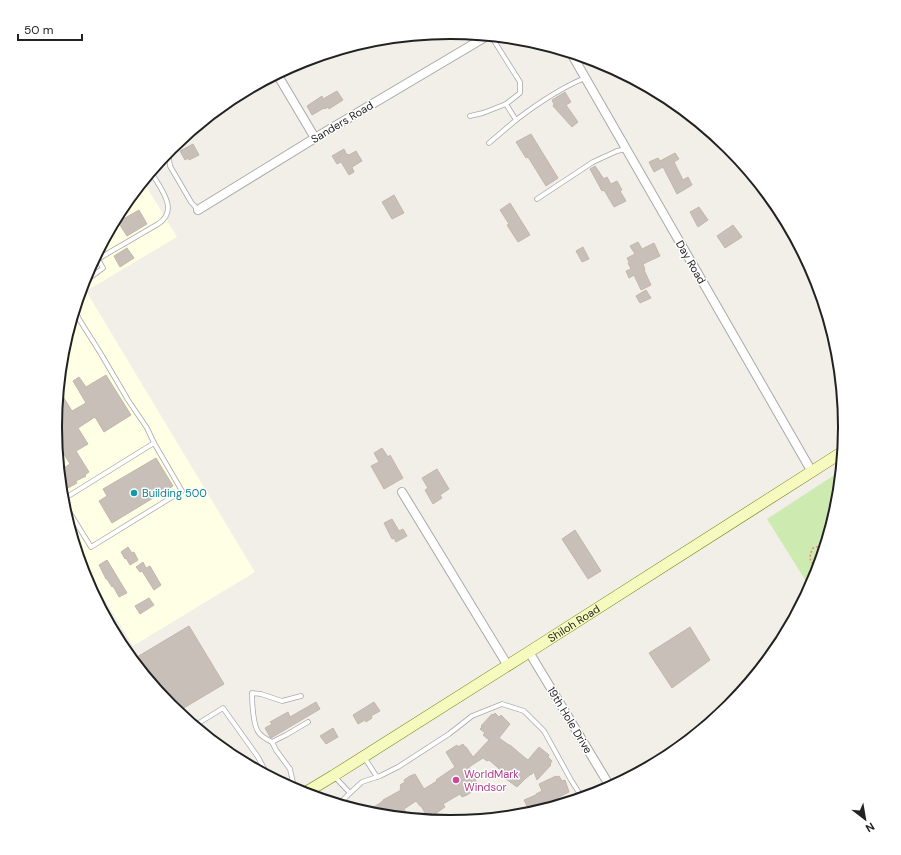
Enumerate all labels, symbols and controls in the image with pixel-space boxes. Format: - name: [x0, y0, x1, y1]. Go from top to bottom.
- scale bar: [18, 16, 82, 42]
- text: 50 m: [24, 22, 53, 38]
- street label: Sanders Road: [308, 98, 376, 146]
- street label: Day Road: [673, 238, 709, 286]
- place label: Building 500: [142, 486, 207, 500]
- marker: Building 500: [129, 488, 139, 498]
- street label: Shiloh Road: [545, 602, 603, 645]
- street label: 19th Hole Drive: [545, 684, 595, 756]
- place label: WorldMark Windsor: [464, 767, 519, 794]
- marker: WorldMark Windsor: [451, 775, 461, 785]
- north arrow: [845, 799, 885, 839]
- text: N: [863, 820, 877, 836]

